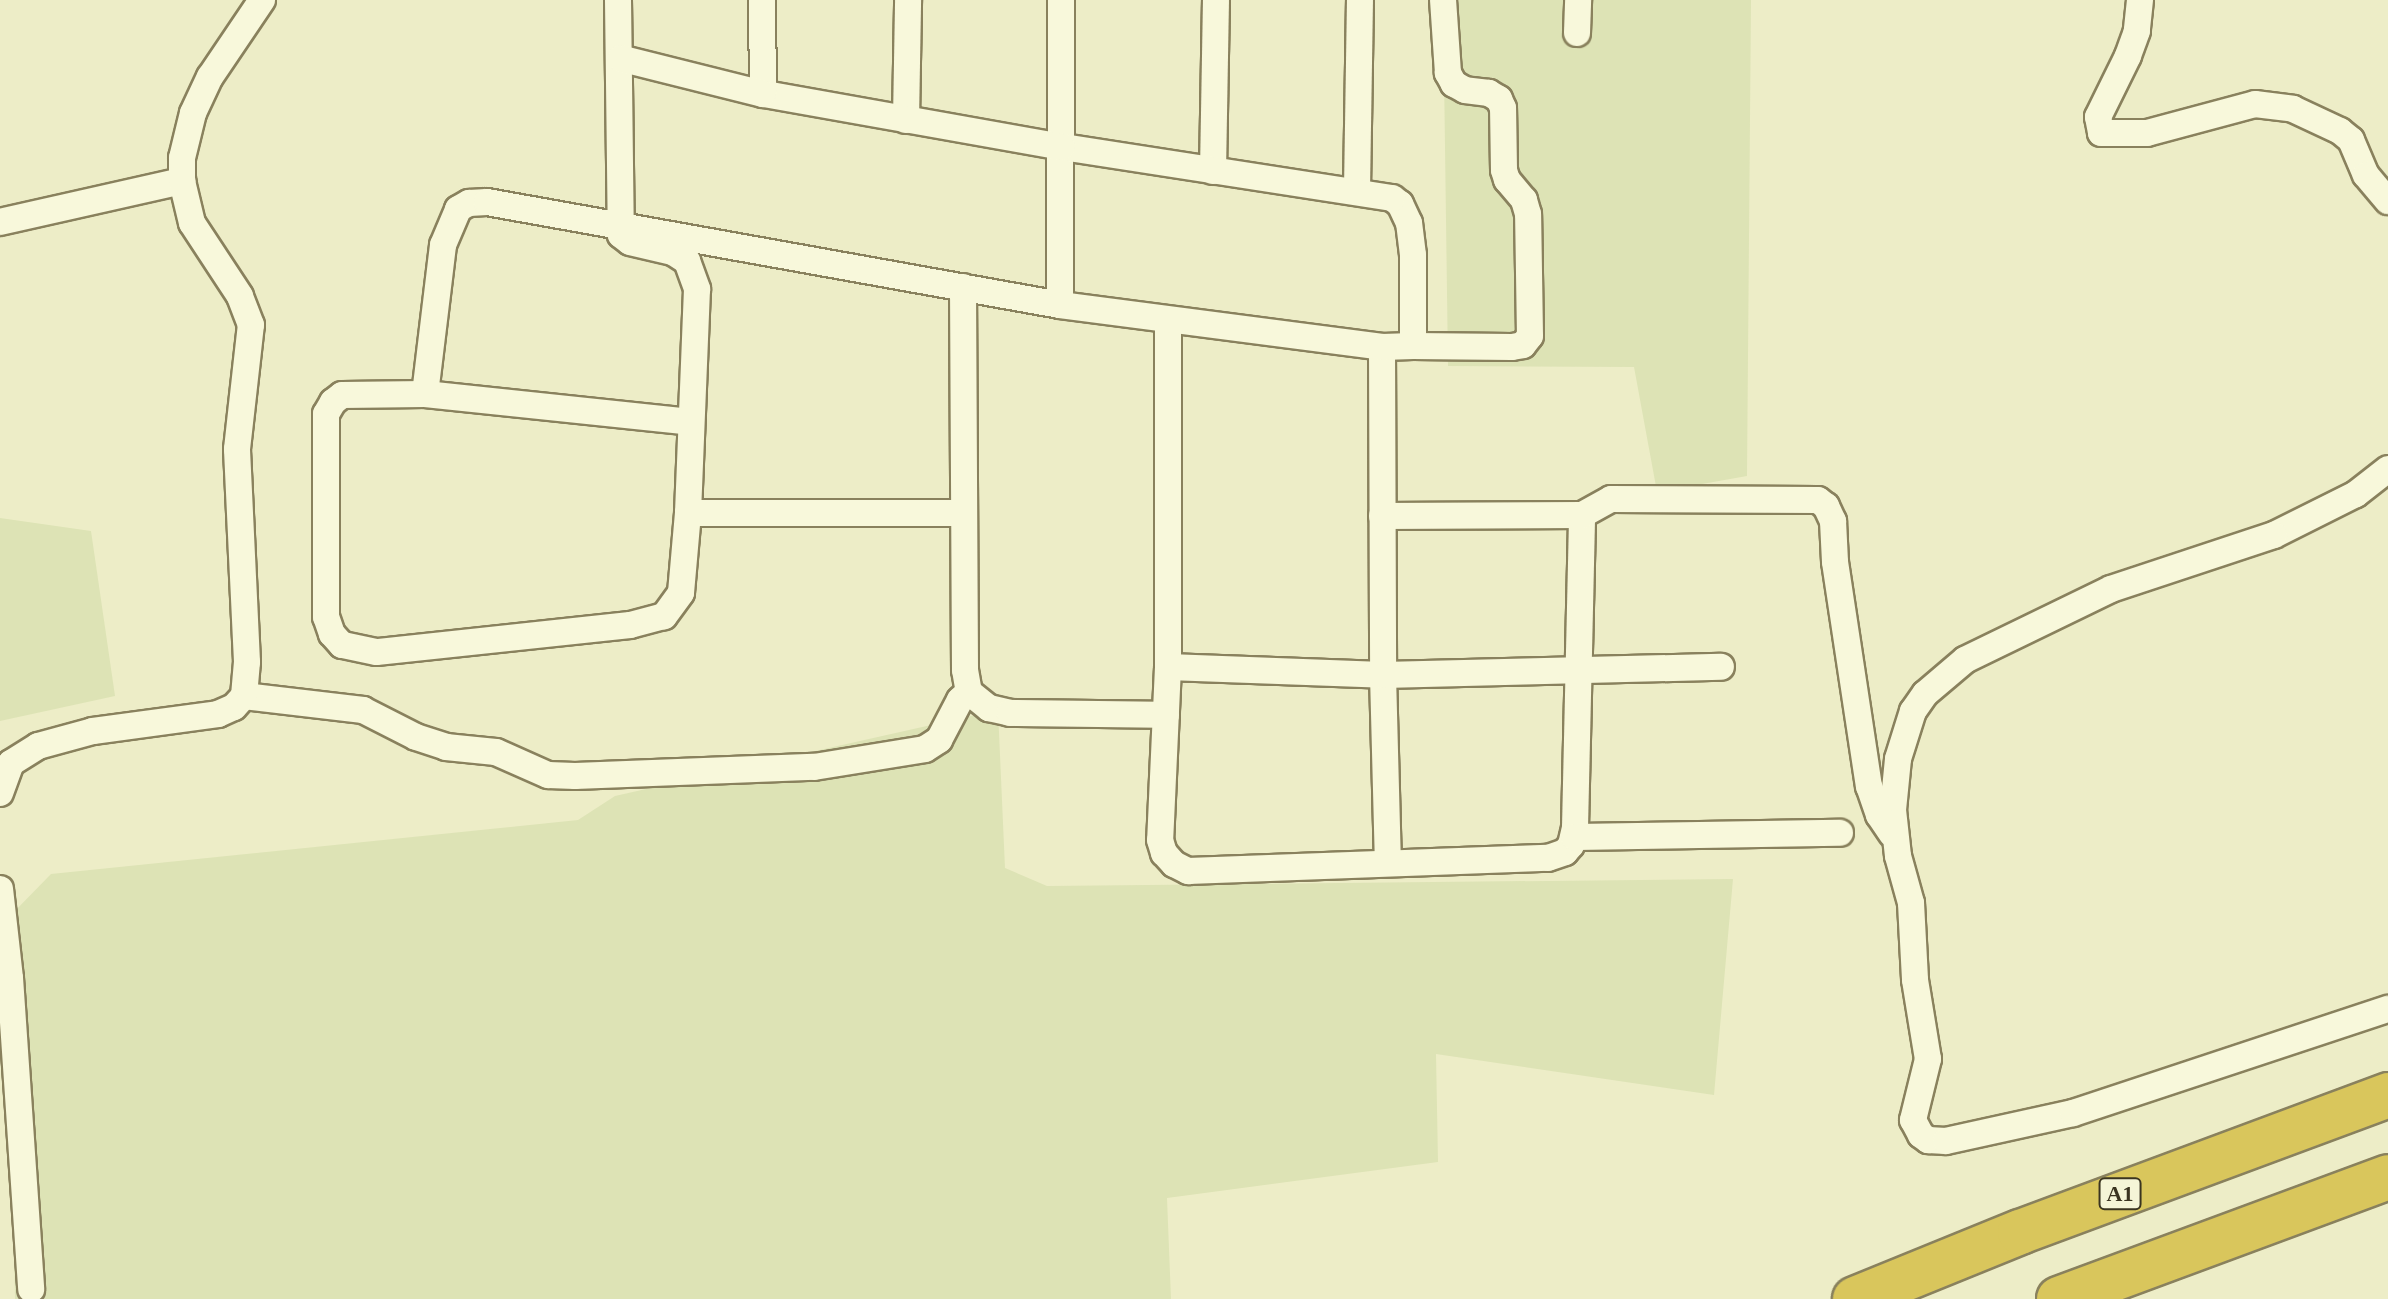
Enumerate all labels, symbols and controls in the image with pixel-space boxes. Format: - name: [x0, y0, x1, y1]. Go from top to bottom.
- road number: A1: [2098, 1176, 2142, 1212]

